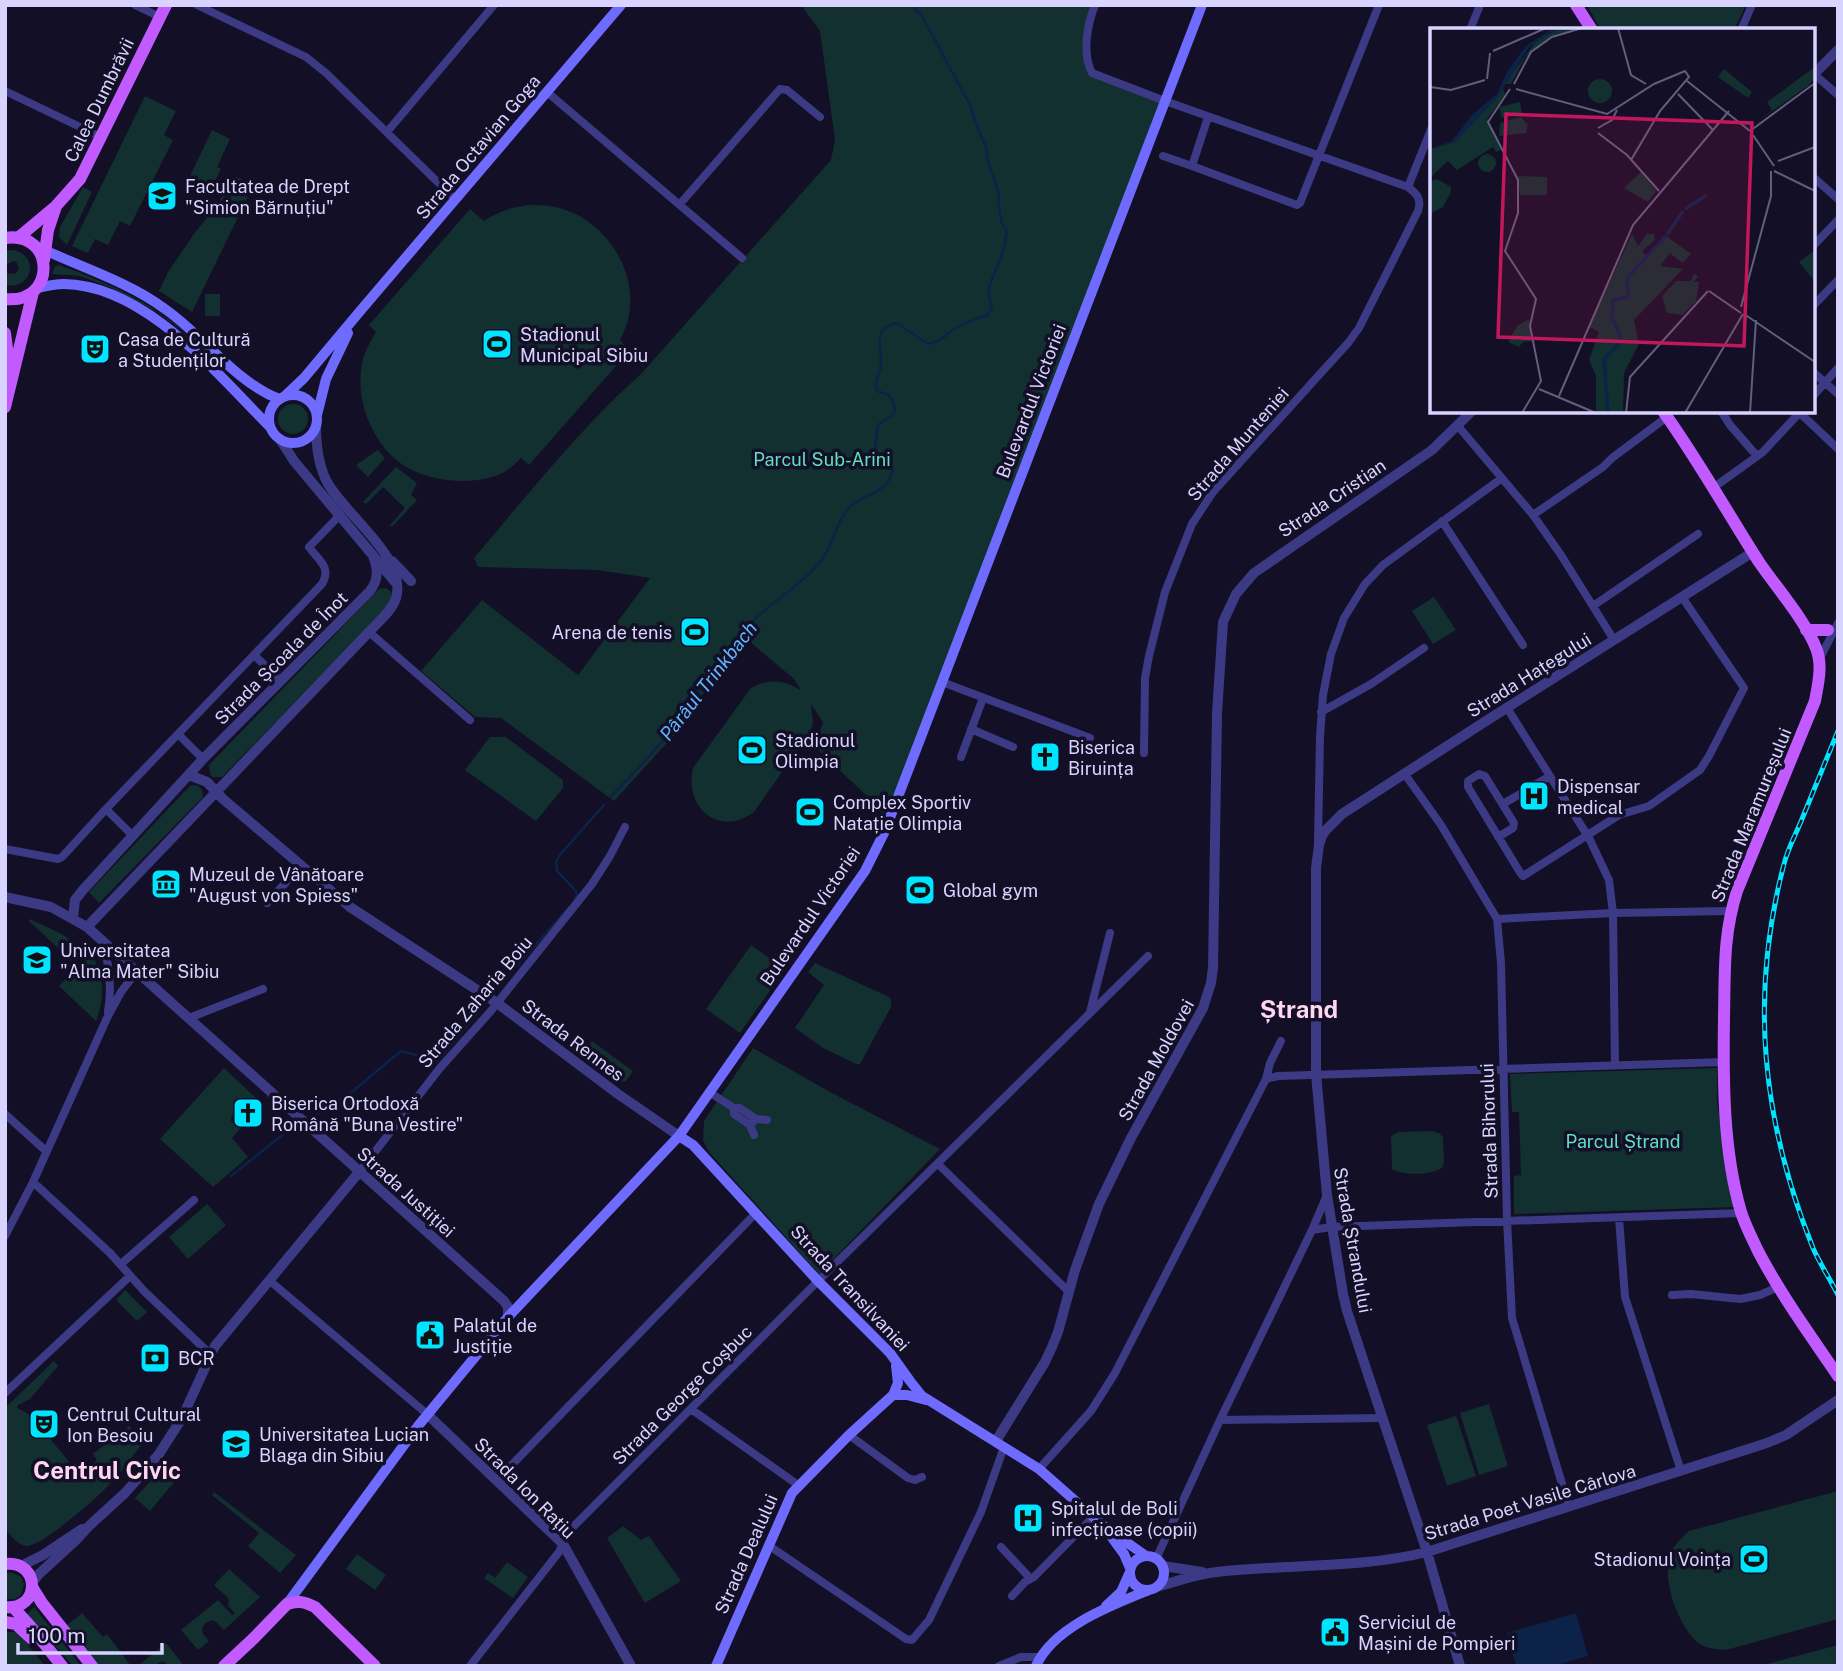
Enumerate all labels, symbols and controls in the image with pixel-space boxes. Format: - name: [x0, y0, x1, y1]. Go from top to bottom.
- inset map: [1430, 28, 1815, 413]
- street label: Calea Dumbrăvii: [60, 35, 138, 165]
- street label: Strada Octavian Goga: [411, 71, 545, 223]
- place label: Facultatea de Drept "Simion Bărnuțiu": [185, 176, 350, 218]
- school or university icon: Facultatea de Drept "Simion Bărnuțiu": [145, 179, 179, 213]
- street label: Bulevardul Victoriei: [992, 321, 1070, 481]
- place label: Stadionul Municipal Sibiu: [520, 324, 648, 366]
- sports icon: Stadionul Municipal Sibiu: [480, 327, 514, 361]
- place label: Casa de Cultură a Studenților: [118, 329, 250, 371]
- theatre icon: Casa de Cultură a Studenților: [78, 332, 112, 366]
- street label: Strada Munteniei: [1183, 383, 1293, 505]
- park label: Parcul Sub-Arini: [753, 449, 891, 470]
- street label: Strada Cristian: [1274, 454, 1390, 542]
- street label: Strada Școala de Înot: [210, 587, 352, 729]
- sports icon: Arena de tenis: [678, 615, 712, 649]
- water label: Pârâul Trinkbach: [655, 617, 761, 745]
- place label: Arena de tenis: [552, 622, 672, 643]
- street label: Strada Hațegului: [1463, 628, 1595, 722]
- street label: Strada Maramureșului: [1706, 725, 1796, 905]
- place label: Stadionul Olimpia: [775, 730, 856, 772]
- sports icon: Stadionul Olimpia: [735, 733, 769, 767]
- place label: Biserica Biruința: [1068, 737, 1135, 779]
- church icon: Biserica Biruința: [1028, 740, 1062, 774]
- place label: Dispensar medical: [1557, 776, 1640, 818]
- hospital icon: Dispensar medical: [1517, 779, 1551, 813]
- place label: Complex Sportiv Natație Olimpia: [833, 792, 971, 834]
- sports icon: Complex Sportiv Natație Olimpia: [793, 795, 827, 829]
- street label: Bulevardul Victoriei: [756, 843, 864, 989]
- place label: Muzeul de Vânătoare "August von Spiess": [189, 864, 364, 906]
- museum icon: Muzeul de Vânătoare "August von Spiess": [149, 867, 183, 901]
- sports icon: Global gym: [903, 873, 937, 907]
- place label: Global gym: [943, 880, 1038, 901]
- street label: Strada Zaharia Boiu: [414, 932, 536, 1072]
- place label: Universitatea "Alma Mater" Sibiu: [60, 940, 219, 982]
- school or university icon: Universitatea "Alma Mater" Sibiu: [20, 943, 54, 977]
- street label: Strada Rennes: [518, 995, 628, 1085]
- district label: Ștrand: [1260, 995, 1338, 1024]
- street label: Strada Moldovei: [1114, 996, 1198, 1124]
- street label: Strada Bihorului: [1476, 1063, 1502, 1199]
- place label: Biserica Ortodoxă Română "Buna Vestire": [271, 1093, 463, 1135]
- church icon: Biserica Ortodoxă Română "Buna Vestire": [231, 1096, 265, 1130]
- park label: Parcul Ștrand: [1566, 1131, 1680, 1152]
- street label: Strada Justiției: [353, 1143, 459, 1241]
- street label: Strada Ștrandului: [1330, 1165, 1376, 1315]
- street label: Strada Transilvaniei: [786, 1221, 914, 1355]
- place label: Palatul de Justiție: [453, 1315, 537, 1357]
- public building icon: Palatul de Justiție: [413, 1318, 447, 1352]
- street label: Strada George Coșbuc: [608, 1321, 756, 1469]
- bank icon: BCR: [138, 1341, 172, 1375]
- place label: BCR: [178, 1348, 215, 1369]
- place label: Centrul Cultural Ion Besoiu: [67, 1404, 201, 1446]
- theatre icon: Centrul Cultural Ion Besoiu: [27, 1407, 61, 1441]
- place label: Universitatea Lucian Blaga din Sibiu: [259, 1424, 429, 1466]
- school or university icon: Universitatea Lucian Blaga din Sibiu: [219, 1427, 253, 1461]
- street label: Strada Ion Rațiu: [470, 1433, 580, 1543]
- district label: Centrul Civic: [33, 1456, 181, 1484]
- street label: Strada Poet Vasile Cârlova: [1422, 1460, 1638, 1544]
- street label: Strada Dealului: [710, 1491, 782, 1617]
- place label: Spitalul de Boli infecțioase (copii): [1051, 1498, 1198, 1540]
- hospital icon: Spitalul de Boli infecțioase (copii): [1011, 1501, 1045, 1535]
- sports icon: Stadionul Voința: [1737, 1542, 1771, 1576]
- place label: Stadionul Voința: [1594, 1549, 1731, 1570]
- scale bar: [18, 1612, 161, 1656]
- place label: Serviciul de Mașini de Pompieri: [1358, 1612, 1516, 1654]
- public building icon: Serviciul de Mașini de Pompieri: [1318, 1615, 1352, 1649]
- text: 100 m: [28, 1623, 85, 1648]

